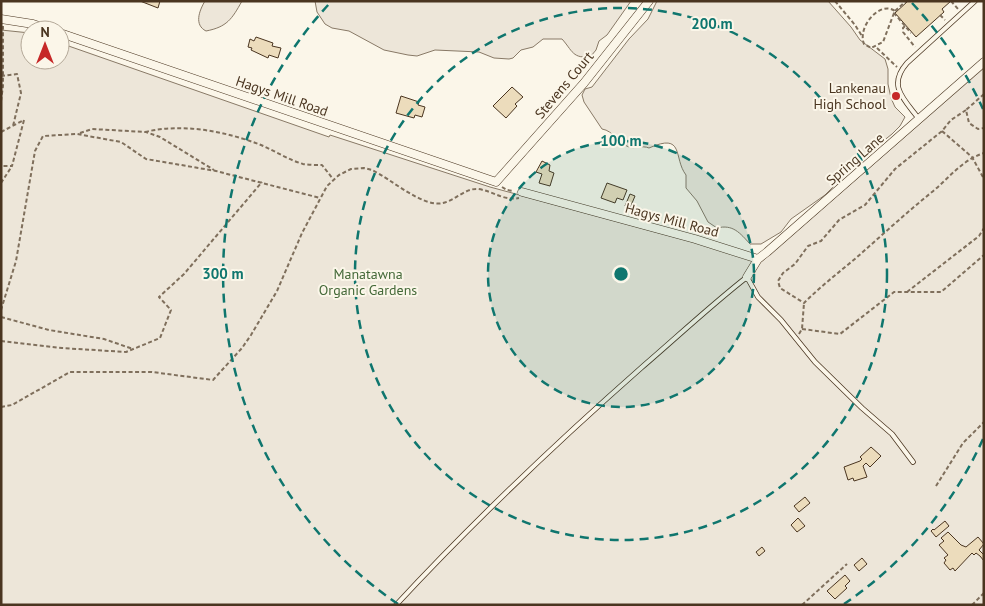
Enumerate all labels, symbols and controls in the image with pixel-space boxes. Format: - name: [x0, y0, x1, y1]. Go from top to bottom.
- text: 200 m: [691, 14, 733, 33]
- north arrow: [20, 20, 70, 70]
- text: N: [40, 23, 50, 41]
- street label: Stevens Court: [531, 47, 598, 122]
- street label: Hagys Mill Road: [233, 72, 331, 120]
- place label: Lankenau High School: [813, 79, 886, 113]
- marker: Lankenau High School: [890, 90, 902, 102]
- street label: Spring Lane: [822, 129, 888, 189]
- text: 100 m: [600, 131, 642, 150]
- street label: Hagys Mill Road: [623, 199, 721, 241]
- text: 300 m: [202, 264, 244, 283]
- park label: Manatawna Organic Gardens: [319, 265, 417, 299]
- centre of rings: [612, 265, 630, 283]

